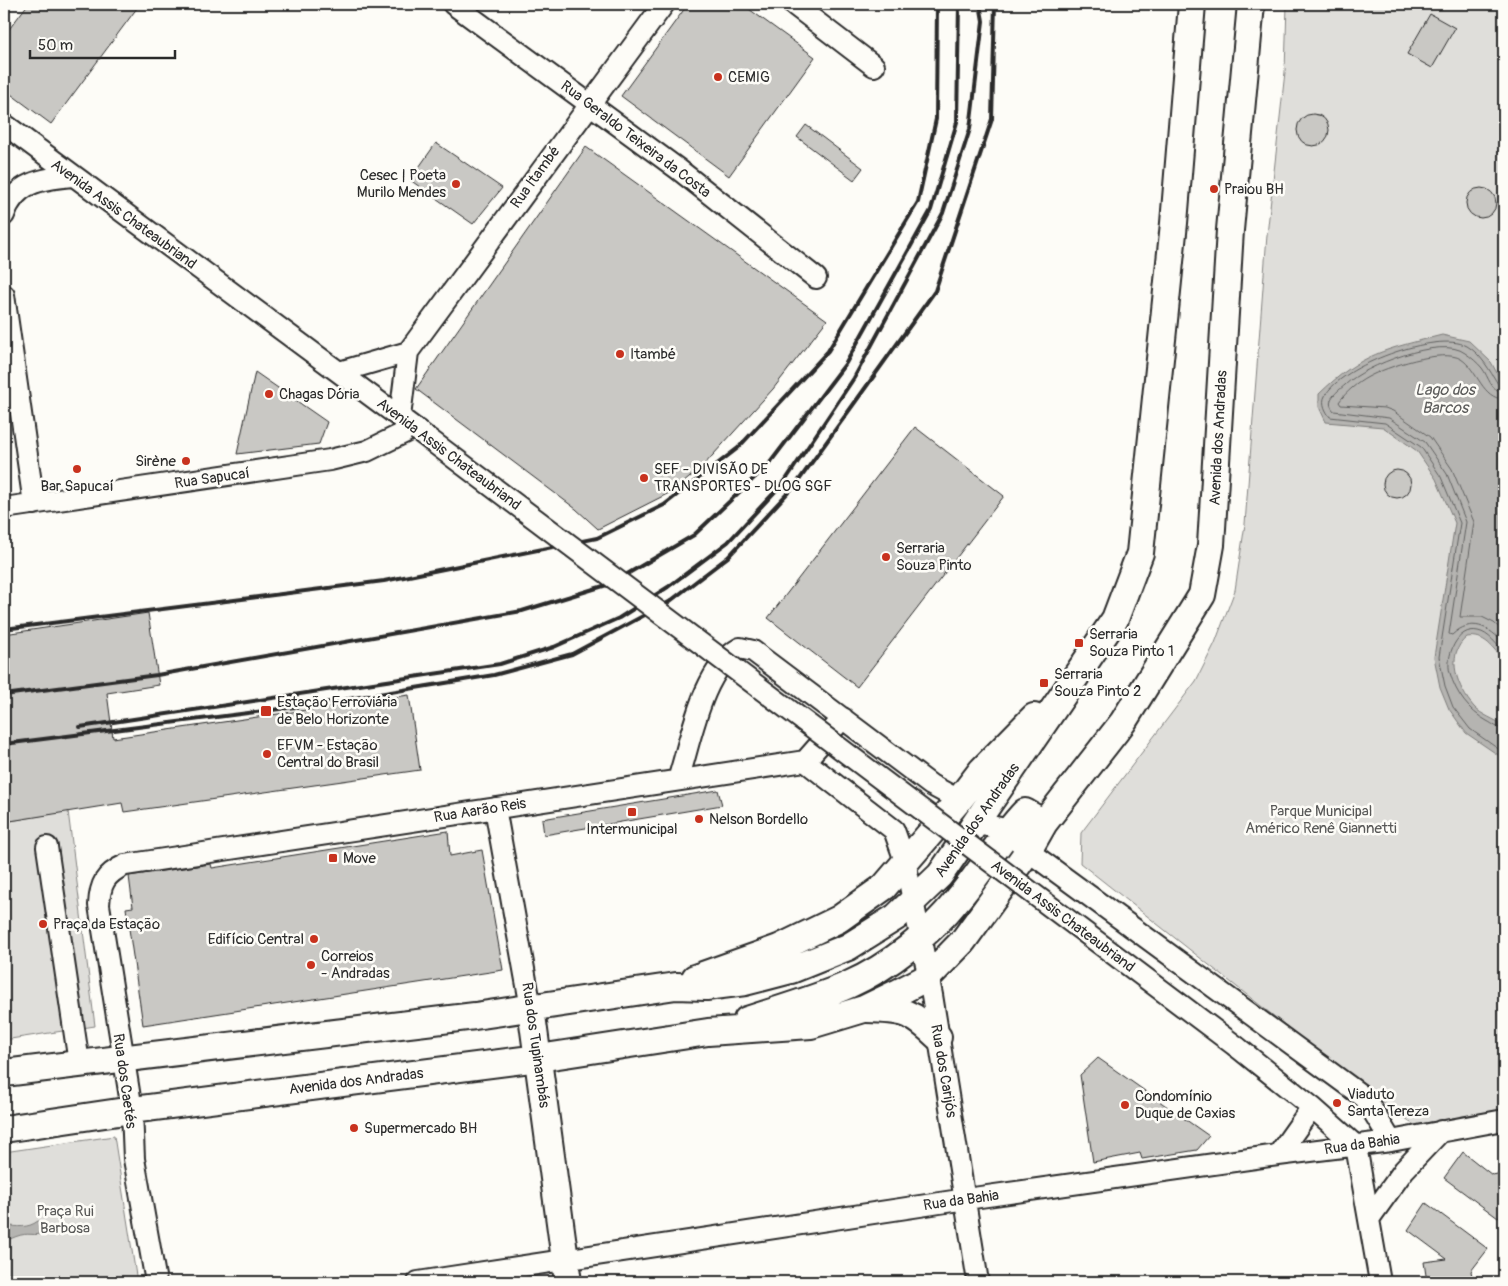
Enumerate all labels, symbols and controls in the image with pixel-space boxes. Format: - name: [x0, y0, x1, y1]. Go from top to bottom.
- scale bar: [30, 28, 175, 60]
- text: 50 m: [38, 36, 73, 55]
- place label: CEMIG: [728, 68, 770, 87]
- marker: CEMIG: [712, 71, 724, 83]
- street label: Rua Geraldo Teixeira da Costa: [557, 77, 715, 202]
- street label: Rua Itambé: [506, 142, 564, 212]
- street label: Avenida Assis Chateaubriand: [47, 155, 200, 274]
- place label: Cesec | Poeta Murilo Mendes: [357, 166, 446, 202]
- marker: Cesec | Poeta Murilo Mendes: [450, 178, 462, 190]
- place label: Praiou BH: [1224, 180, 1284, 199]
- marker: Praiou BH: [1208, 183, 1220, 195]
- place label: Itambé: [630, 345, 676, 364]
- marker: Itambé: [614, 348, 626, 360]
- street label: Avenida dos Andradas: [1205, 370, 1232, 506]
- water label: Lago dos Barcos: [1415, 380, 1477, 418]
- place label: Chagas Dória: [279, 385, 359, 404]
- marker: Chagas Dória: [263, 388, 275, 400]
- street label: Avenida Assis Chateaubriand: [373, 394, 524, 515]
- place label: Sirène: [135, 452, 177, 471]
- marker: Sirène: [180, 455, 192, 467]
- place label: SEF - DIVISÃO DE TRANSPORTES - DLOG SGF: [654, 460, 832, 496]
- marker: Bar Sapucaí: [71, 463, 83, 475]
- street label: Rua Sapucaí: [173, 464, 251, 493]
- marker: SEF - DIVISÃO DE TRANSPORTES - DLOG SGF: [638, 472, 650, 484]
- place label: Bar Sapucaí: [40, 477, 114, 496]
- place label: Serraria Souza Pinto: [896, 539, 972, 575]
- marker: Serraria Souza Pinto: [880, 551, 892, 563]
- place label: Serraria Souza Pinto 1: [1089, 625, 1174, 661]
- marker: Serraria Souza Pinto 1: [1073, 637, 1085, 649]
- place label: Serraria Souza Pinto 2: [1054, 665, 1141, 701]
- marker: Serraria Souza Pinto 2: [1038, 677, 1050, 689]
- place label: Estação Ferroviária de Belo Horizonte: [277, 693, 397, 729]
- marker: Estação Ferroviária de Belo Horizonte: [259, 704, 273, 718]
- place label: EFVM - Estação Central do Brasil: [277, 736, 379, 772]
- marker: EFVM - Estação Central do Brasil: [261, 748, 273, 760]
- street label: Avenida dos Andradas: [931, 759, 1024, 881]
- street label: Rua Aarão Reis: [433, 794, 528, 827]
- park label: Parque Municipal Américo Renê Giannetti: [1245, 802, 1397, 838]
- marker: Intermunicipal: [626, 806, 638, 818]
- place label: Nelson Bordello: [709, 810, 808, 829]
- marker: Nelson Bordello: [693, 813, 705, 825]
- place label: Intermunicipal: [586, 820, 678, 839]
- place label: Move: [343, 849, 377, 868]
- marker: Move: [327, 852, 339, 864]
- street label: Avenida Assis Chateaubriand: [987, 856, 1138, 977]
- place label: Praça da Estação: [53, 915, 160, 934]
- marker: Praça da Estação: [37, 918, 49, 930]
- place label: Edifício Central: [208, 930, 304, 949]
- marker: Edifício Central: [308, 933, 320, 945]
- place label: Correios - Andradas: [321, 947, 390, 983]
- marker: Correios - Andradas: [305, 959, 317, 971]
- street label: Rua dos Tupinambás: [517, 981, 554, 1109]
- street label: Rua dos Carijós: [926, 1023, 961, 1120]
- street label: Rua dos Caetés: [108, 1032, 141, 1130]
- street label: Avenida dos Andradas: [288, 1064, 425, 1099]
- place label: Viaduto Santa Tereza: [1347, 1085, 1429, 1121]
- place label: Condomínio Duque de Caxias: [1135, 1087, 1235, 1123]
- marker: Viaduto Santa Tereza: [1331, 1097, 1343, 1109]
- marker: Condomínio Duque de Caxias: [1119, 1099, 1131, 1111]
- place label: Supermercado BH: [364, 1119, 477, 1138]
- marker: Supermercado BH: [348, 1122, 360, 1134]
- street label: Rua da Bahia: [1323, 1130, 1401, 1159]
- street label: Rua da Bahia: [922, 1186, 1000, 1215]
- park label: Praça Rui Barbosa: [36, 1202, 94, 1238]

